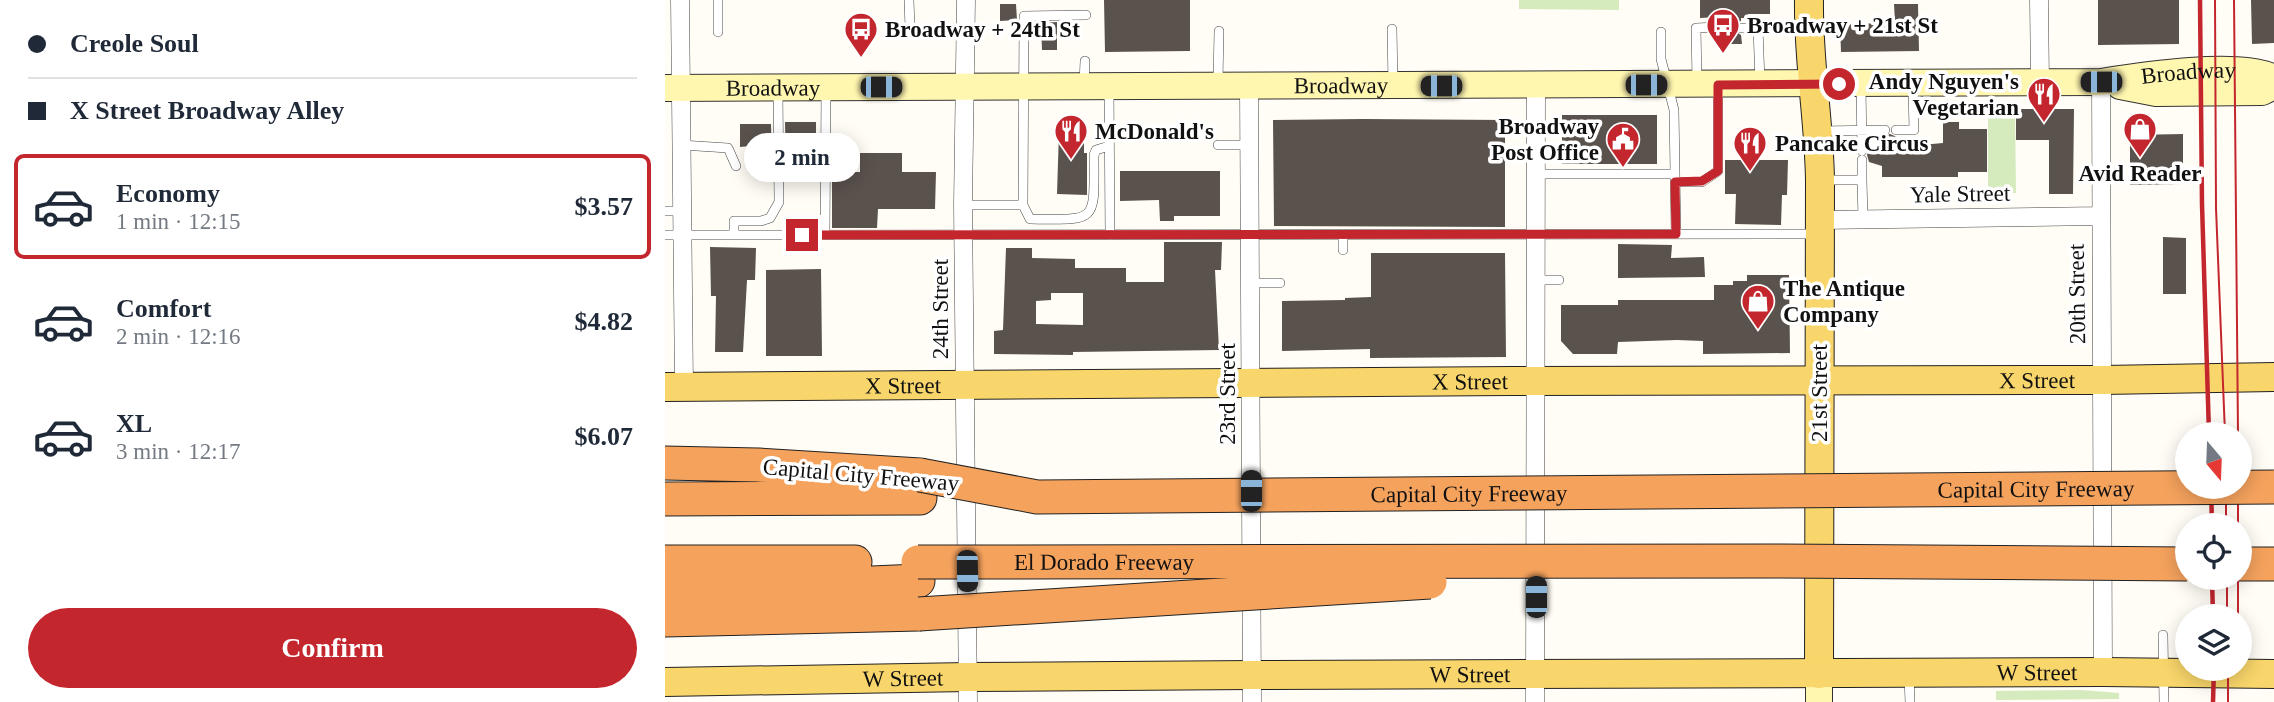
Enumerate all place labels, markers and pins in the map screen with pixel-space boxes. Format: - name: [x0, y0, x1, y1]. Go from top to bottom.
- bus stop icon: Broadway + 21st St: [1704, 6, 1742, 55]
- bus stop icon: Broadway + 24th St: [842, 10, 880, 59]
- place label: Broadway + 21st St: [1747, 13, 1938, 38]
- place label: Broadway + 24th St: [885, 17, 1080, 42]
- place label: Andy Nguyen's Vegetarian: [1869, 69, 2019, 120]
- restaurant icon: Andy Nguyen's Vegetarian: [2025, 75, 2063, 124]
- shop icon: Avid Reader: [2121, 110, 2159, 159]
- restaurant icon: McDonald's: [1052, 112, 1090, 161]
- place label: Broadway Post Office: [1491, 114, 1599, 165]
- place label: McDonald's: [1095, 119, 1214, 144]
- public building icon: Broadway Post Office: [1604, 120, 1642, 169]
- restaurant icon: Pancake Circus: [1731, 124, 1769, 173]
- place label: Pancake Circus: [1775, 131, 1929, 156]
- place label: Avid Reader: [2079, 161, 2201, 186]
- place label: The Antique Company: [1783, 276, 1905, 327]
- shop icon: The Antique Company: [1739, 282, 1777, 331]

